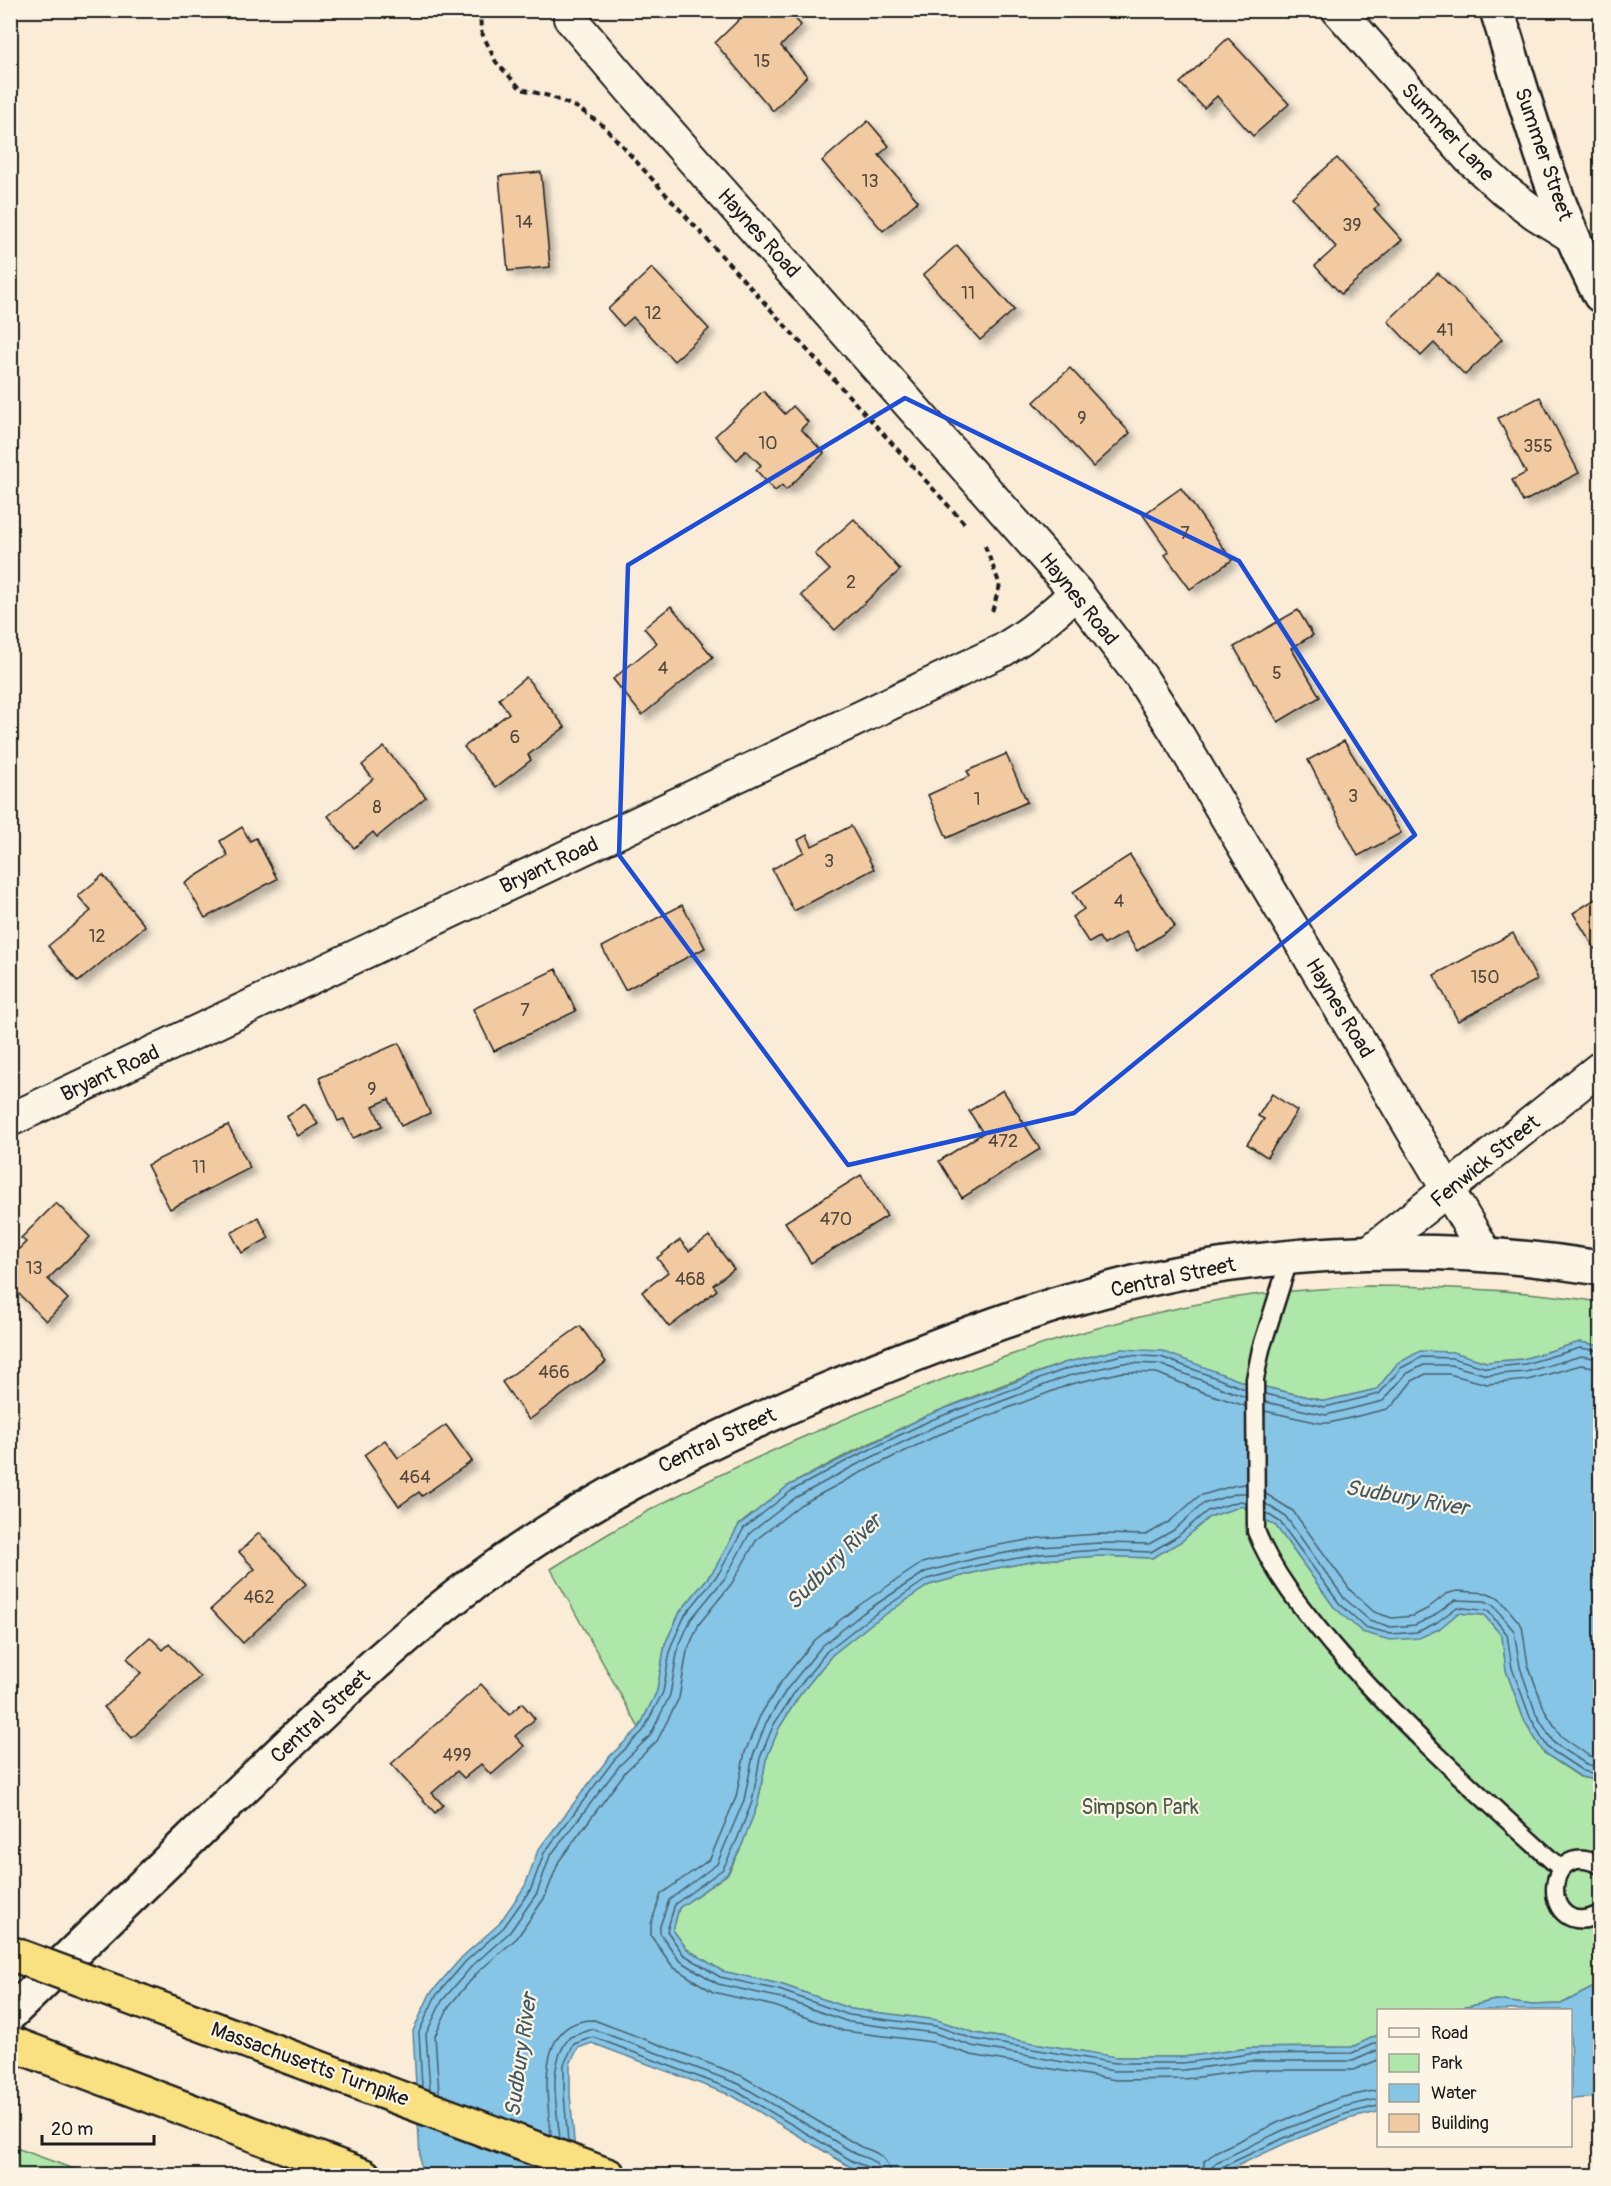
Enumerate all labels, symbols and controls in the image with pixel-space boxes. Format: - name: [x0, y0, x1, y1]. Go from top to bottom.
- house number: 15: [754, 50, 770, 73]
- street label: Summer Lane: [1395, 77, 1501, 188]
- street label: Summer Street: [1508, 84, 1579, 225]
- house number: 13: [861, 170, 879, 193]
- street label: Haynes Road: [711, 183, 806, 284]
- house number: 14: [515, 211, 533, 234]
- house number: 39: [1342, 214, 1362, 237]
- house number: 11: [961, 282, 975, 305]
- house number: 12: [644, 302, 662, 325]
- house number: 41: [1436, 319, 1454, 342]
- house number: 9: [1077, 407, 1087, 430]
- house number: 10: [758, 432, 778, 455]
- house number: 355: [1523, 435, 1553, 458]
- house number: 7: [1180, 522, 1190, 545]
- street label: Haynes Road: [1033, 547, 1124, 651]
- house number: 2: [846, 571, 856, 594]
- house number: 4: [658, 657, 669, 680]
- house number: 5: [1272, 662, 1282, 685]
- house number: 6: [510, 726, 520, 749]
- house number: 3: [1348, 785, 1358, 808]
- house number: 1: [973, 788, 981, 811]
- house number: 8: [372, 796, 382, 819]
- street label: Bryant Road: [496, 831, 603, 900]
- house number: 3: [824, 850, 834, 873]
- house number: 4: [1114, 890, 1125, 913]
- house number: 12: [88, 925, 106, 948]
- street label: Haynes Road: [1299, 953, 1380, 1063]
- house number: 150: [1470, 966, 1500, 989]
- house number: 7: [520, 999, 530, 1022]
- street label: Bryant Road: [57, 1039, 164, 1108]
- house number: 9: [367, 1078, 377, 1101]
- street label: Fenwick Street: [1425, 1109, 1546, 1214]
- house number: 472: [988, 1130, 1018, 1153]
- house number: 11: [192, 1156, 206, 1179]
- house number: 470: [820, 1208, 852, 1231]
- street label: Central Street: [1108, 1251, 1238, 1304]
- house number: 13: [25, 1257, 43, 1280]
- house number: 468: [675, 1268, 705, 1291]
- house number: 466: [538, 1361, 570, 1384]
- street label: Central Street: [654, 1401, 781, 1479]
- house number: 464: [399, 1466, 431, 1489]
- water label: Sudbury River: [1343, 1473, 1474, 1523]
- water label: Sudbury River: [780, 1506, 890, 1616]
- house number: 462: [244, 1586, 274, 1609]
- street label: Central Street: [265, 1663, 376, 1769]
- house number: 499: [443, 1744, 471, 1767]
- park label: Simpson Park: [1081, 1794, 1199, 1821]
- water label: Sudbury River: [498, 1988, 544, 2119]
- legend: [1377, 2009, 1572, 2147]
- street label: Massachusetts Turnpike: [207, 2016, 413, 2113]
- text: Road: [1431, 2022, 1468, 2045]
- text: Park: [1431, 2052, 1463, 2075]
- text: Water: [1431, 2082, 1477, 2105]
- scale bar: [42, 2108, 154, 2146]
- text: Building: [1431, 2112, 1489, 2135]
- text: 20 m: [51, 2118, 93, 2141]

